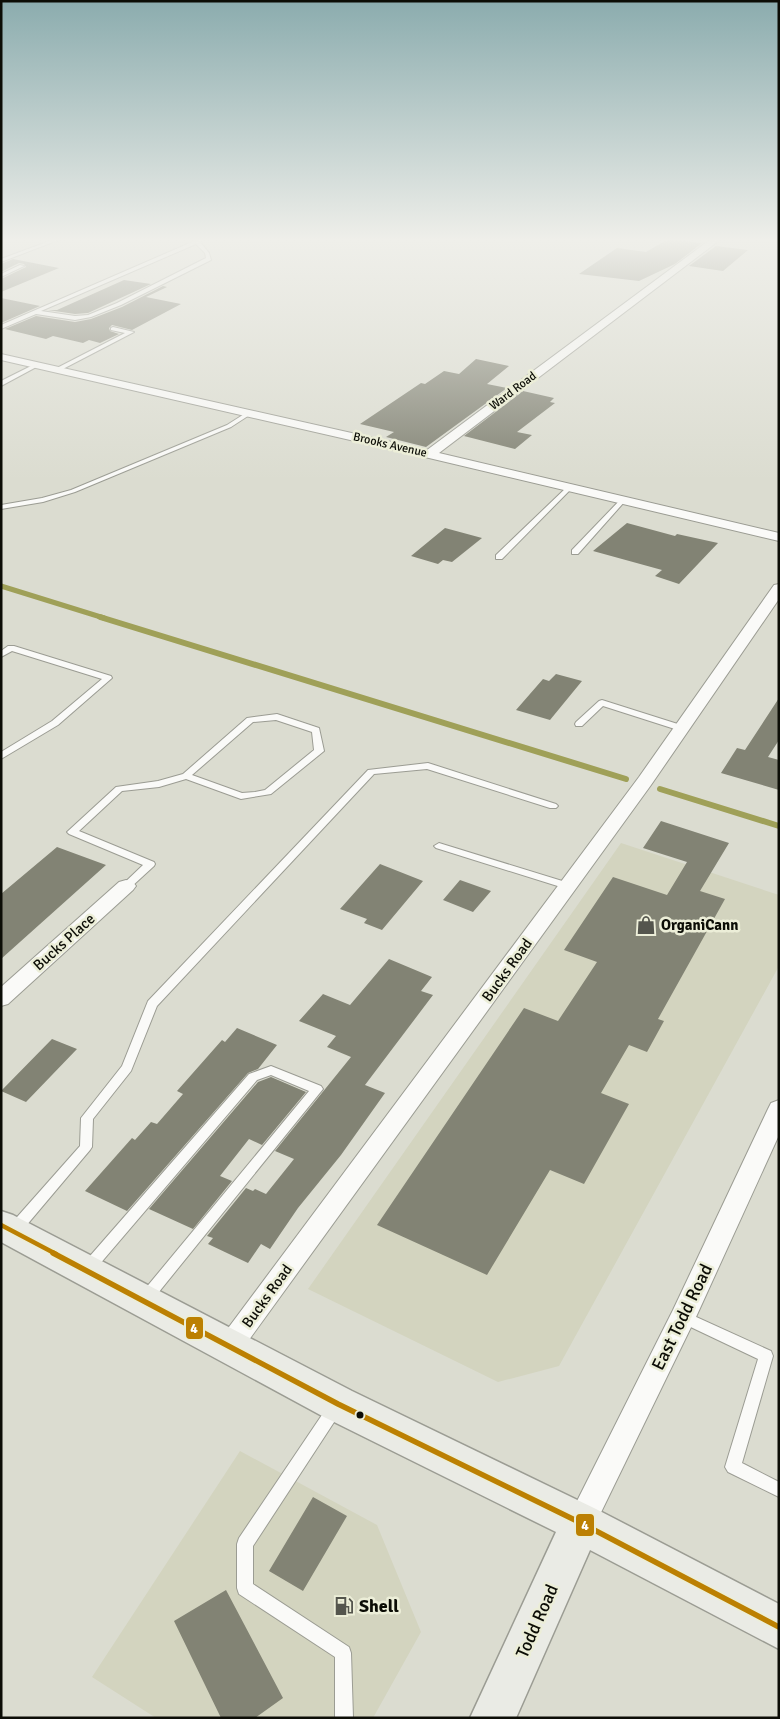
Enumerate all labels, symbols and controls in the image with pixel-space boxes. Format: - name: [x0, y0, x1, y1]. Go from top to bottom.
- street label: Ward Road: [487, 369, 539, 413]
- street label: Brooks Avenue: [352, 429, 428, 461]
- street label: Bucks Place: [29, 910, 99, 974]
- shop icon: OrganiCann: [635, 914, 657, 936]
- place label: OrganiCann: [661, 916, 738, 934]
- street label: Bucks Road: [478, 935, 536, 1005]
- street label: East Todd Road: [647, 1260, 717, 1374]
- street label: Bucks Road: [238, 1261, 296, 1331]
- line badge: 4: [185, 1316, 204, 1340]
- text: 4: [190, 1320, 198, 1337]
- unlabelled marker: [355, 1410, 365, 1420]
- line badge: 4: [575, 1513, 595, 1537]
- text: 4: [581, 1517, 589, 1534]
- street label: Todd Road: [511, 1581, 563, 1661]
- fuel station icon: Shell: [333, 1595, 355, 1617]
- place label: Shell: [359, 1595, 399, 1617]

